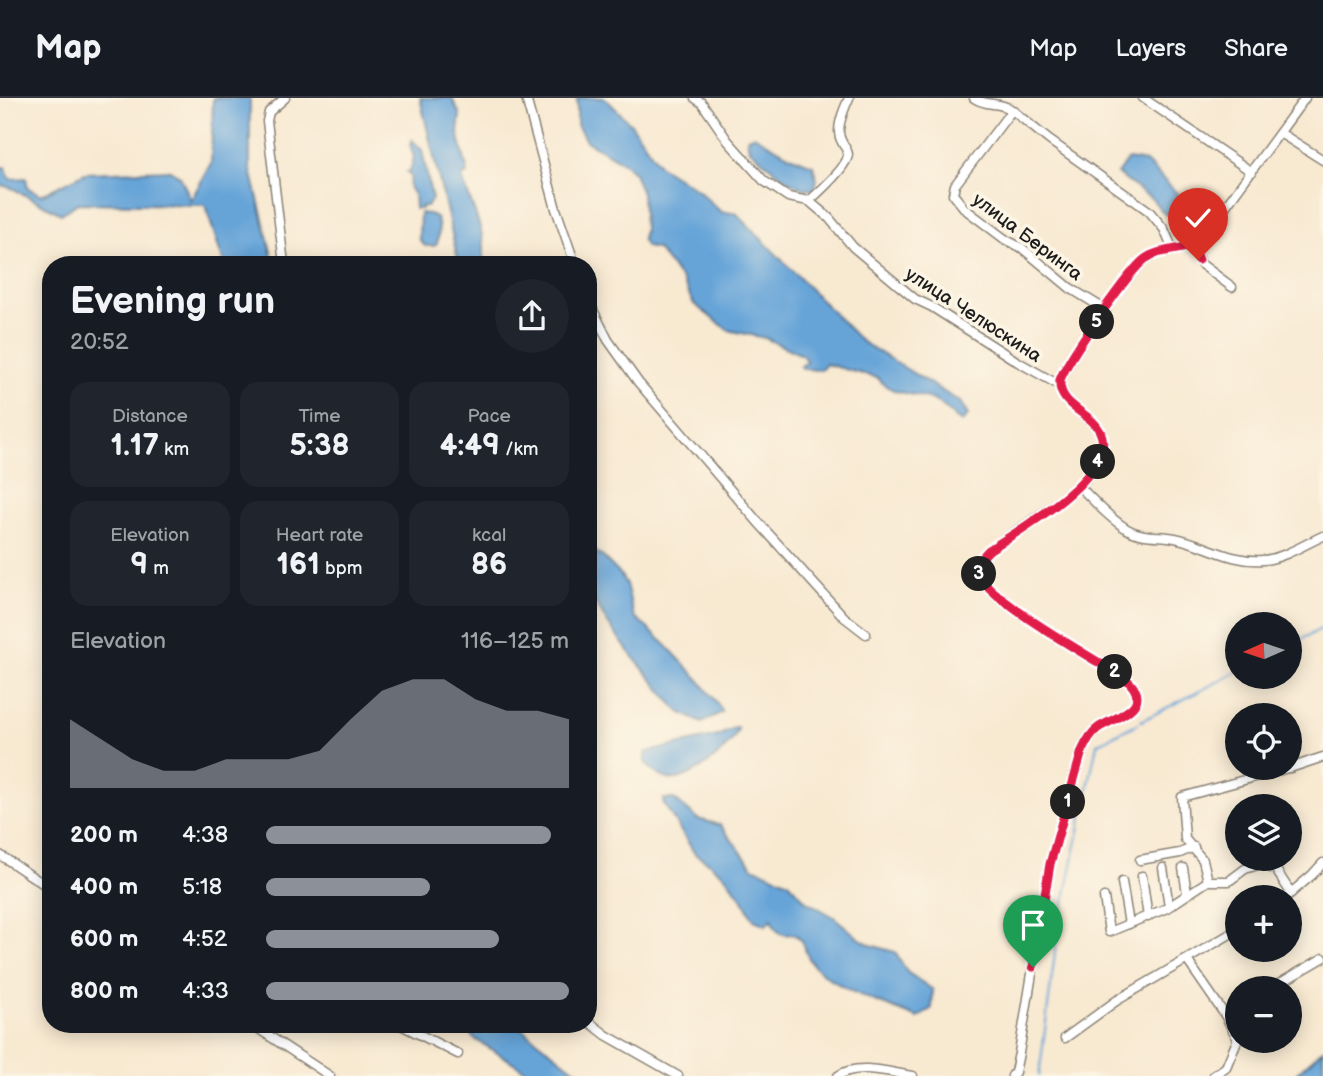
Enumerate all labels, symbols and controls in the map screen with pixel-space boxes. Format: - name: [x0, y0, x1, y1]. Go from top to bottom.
- text: Map: [35, 28, 101, 68]
- text: Map: [1029, 34, 1077, 63]
- text: Layers: [1115, 34, 1186, 63]
- text: Share: [1224, 34, 1288, 63]
- street label: улица Беринга: [968, 188, 1087, 286]
- pin: [1168, 188, 1228, 260]
- icon: check: [1179, 199, 1217, 237]
- street label: улица Челюскина: [901, 263, 1046, 368]
- text: Evening run: [70, 279, 275, 324]
- button: share: [495, 279, 569, 353]
- pin: 5: [1080, 304, 1114, 340]
- text: 5: [1091, 310, 1102, 333]
- text: 20:52: [70, 328, 129, 356]
- text: Distance: [112, 405, 188, 428]
- text: Time: [298, 405, 341, 428]
- text: Pace: [468, 405, 511, 428]
- text: 1.17: [111, 428, 159, 464]
- text: 5:38: [289, 428, 350, 464]
- text: 4:49: [440, 428, 500, 464]
- text: km: [159, 438, 189, 461]
- text: /km: [500, 438, 539, 461]
- pin: 4: [1080, 444, 1116, 480]
- text: 4: [1092, 450, 1103, 473]
- text: Elevation: [110, 524, 189, 547]
- text: Heart rate: [276, 524, 363, 547]
- text: kcal: [472, 524, 506, 547]
- text: 9: [131, 547, 148, 583]
- text: 161: [276, 547, 320, 583]
- text: 86: [471, 547, 507, 583]
- pin: 3: [962, 556, 996, 592]
- text: m: [148, 557, 169, 580]
- text: bpm: [320, 557, 363, 580]
- text: 3: [973, 562, 984, 585]
- north arrow: [1225, 612, 1302, 690]
- map controls: [1225, 612, 1302, 1053]
- text: Elevation: [70, 627, 166, 655]
- text: 116–125 m: [461, 627, 569, 655]
- pin: 2: [1098, 654, 1132, 690]
- text: 2: [1109, 660, 1120, 683]
- button: locate: [1225, 703, 1302, 780]
- pin: 1: [1050, 784, 1086, 820]
- text: 1: [1064, 790, 1072, 813]
- button: layers: [1225, 794, 1302, 871]
- text: 200 m: [70, 821, 138, 849]
- text: 4:38: [182, 821, 228, 849]
- text: 400 m: [70, 873, 138, 901]
- text: 5:18: [182, 873, 222, 901]
- button: +: [1225, 885, 1302, 962]
- pin: [1003, 895, 1063, 967]
- icon: arrive: [1014, 906, 1052, 944]
- text: 600 m: [70, 925, 138, 953]
- text: 4:52: [182, 925, 227, 953]
- button: −: [1225, 976, 1302, 1053]
- text: 800 m: [70, 977, 138, 1005]
- text: 4:33: [182, 977, 229, 1005]

